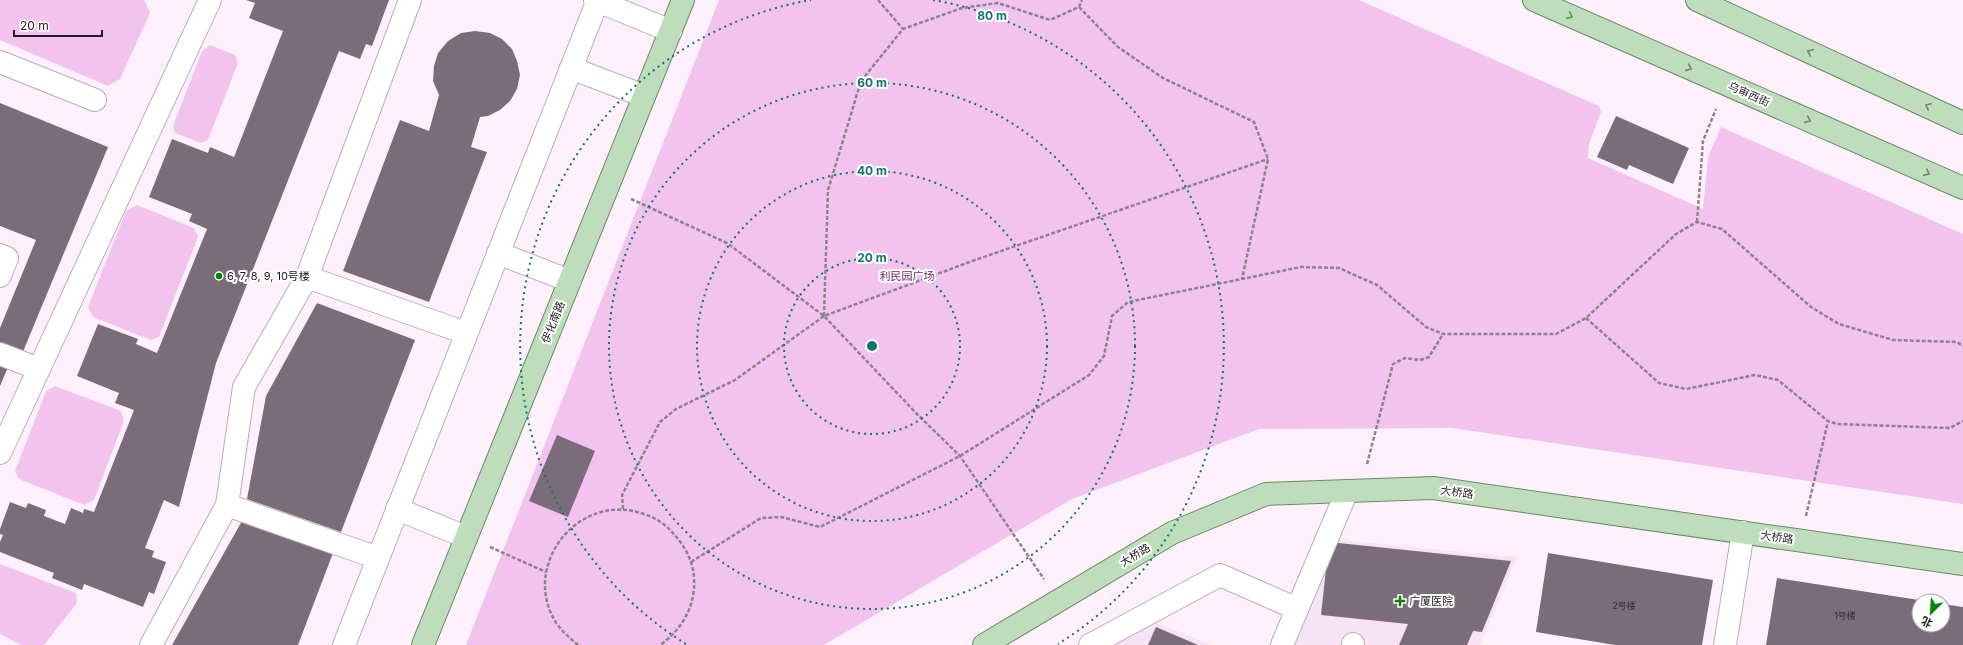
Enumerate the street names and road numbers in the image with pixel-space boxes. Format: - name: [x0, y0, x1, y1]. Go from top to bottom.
- street label: 乌审西街: [1726, 79, 1772, 109]
- street label: 伊化南路: [538, 299, 568, 345]
- street label: 大桥路: [1440, 483, 1474, 501]
- street label: 大桥路: [1760, 528, 1794, 546]
- street label: 大桥路: [1117, 541, 1153, 569]

